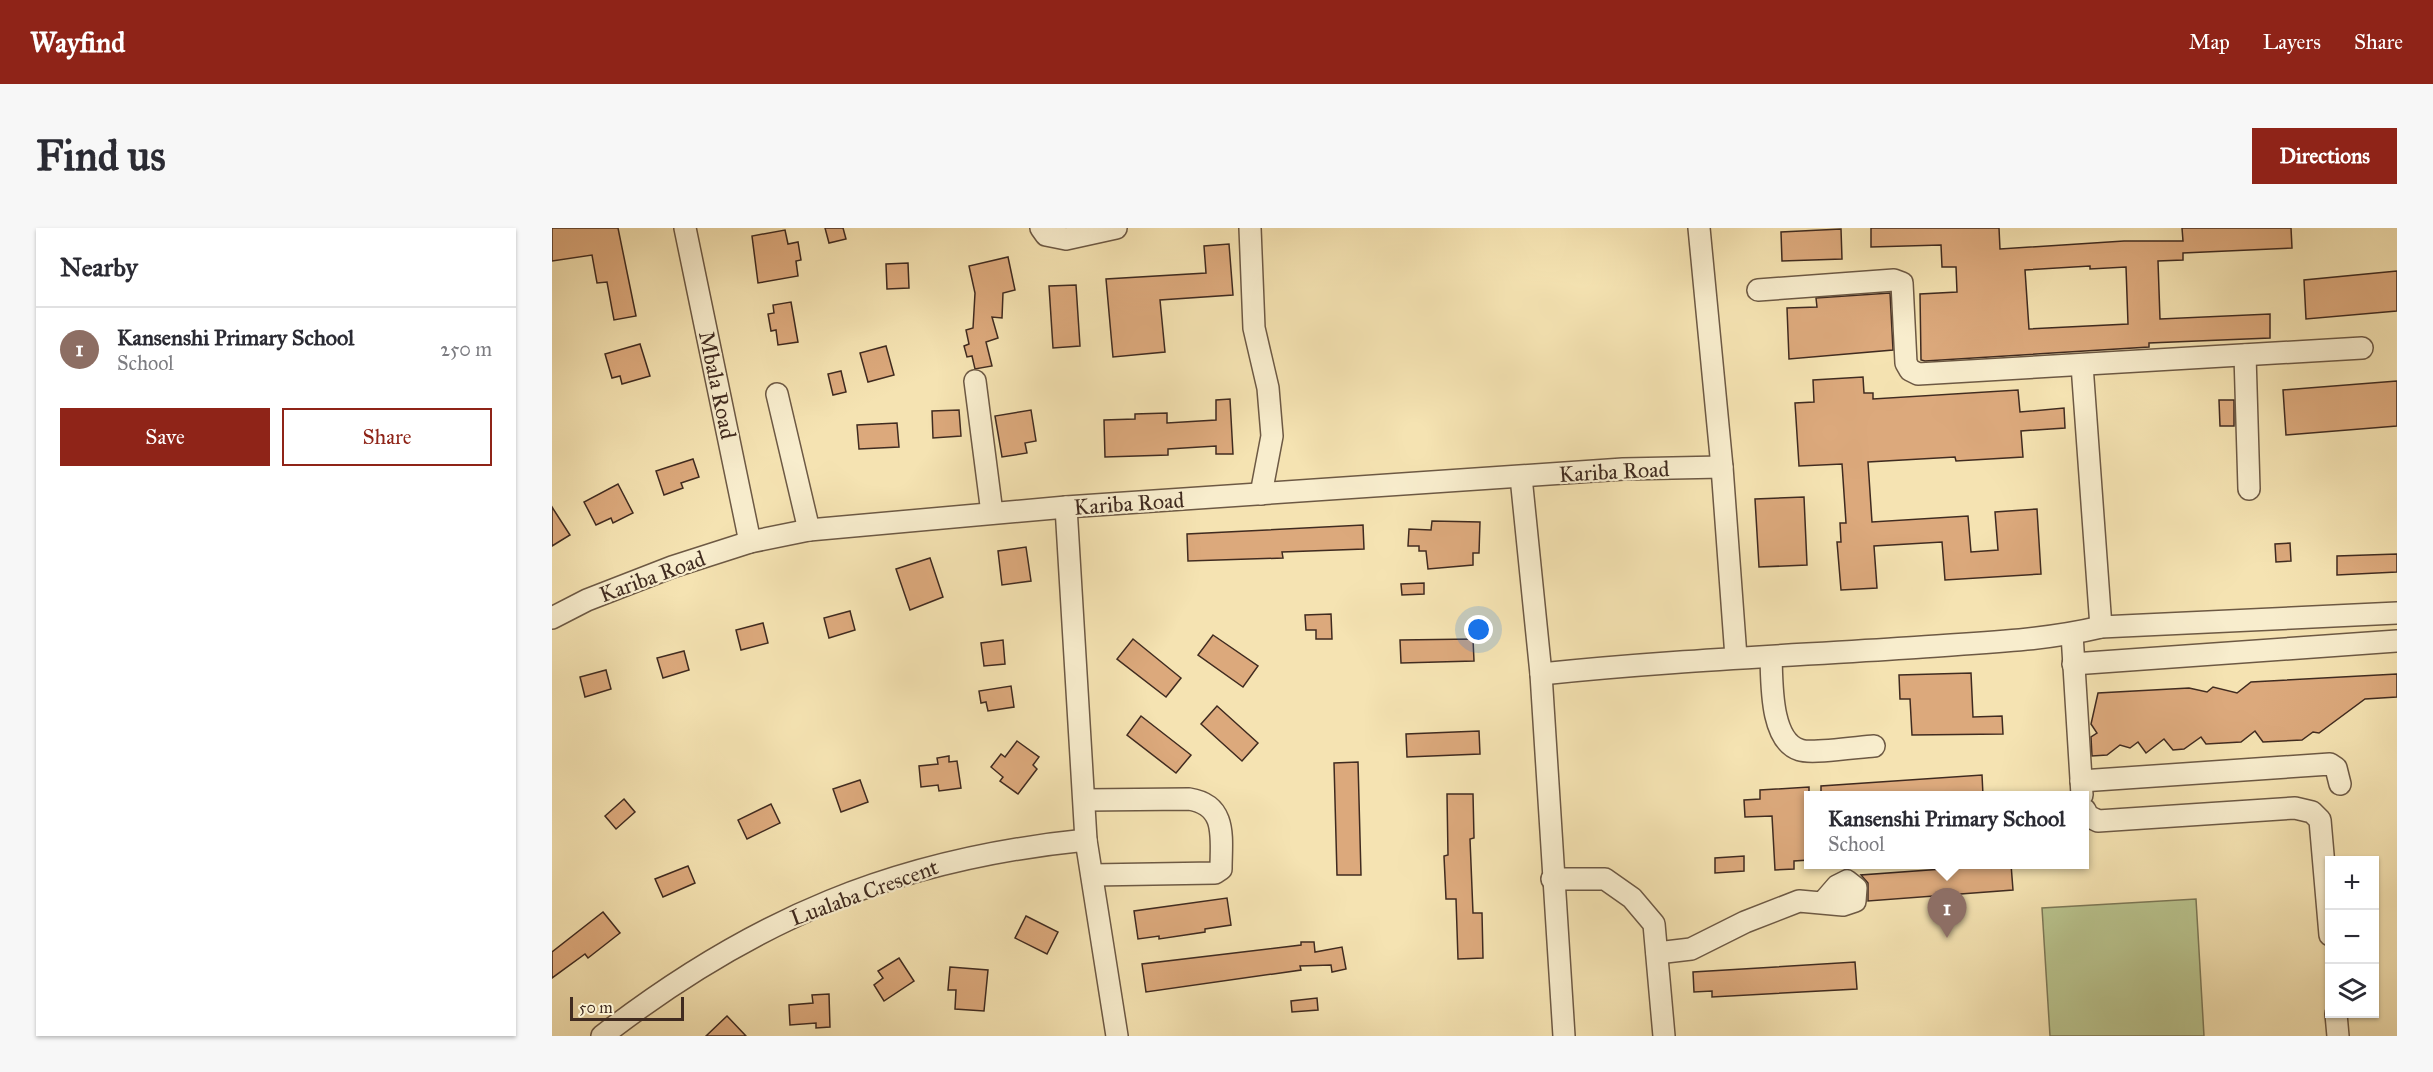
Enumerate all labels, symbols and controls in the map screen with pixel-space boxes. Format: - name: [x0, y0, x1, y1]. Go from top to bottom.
- text: Wayfind: [30, 25, 125, 60]
- text: Map: [2189, 29, 2230, 55]
- text: Layers: [2263, 29, 2321, 55]
- text: Share: [2354, 29, 2403, 55]
- button: Directions: [2252, 128, 2397, 184]
- text: Find us: [36, 130, 166, 182]
- text: Nearby: [60, 251, 138, 283]
- text: Kansenshi Primary School: [117, 324, 354, 351]
- street label: Mbala Road: [693, 329, 742, 441]
- text: 1: [76, 337, 83, 361]
- text: 250 m: [440, 337, 492, 361]
- text: School: [117, 351, 174, 375]
- button: Save: [60, 408, 270, 466]
- button: Share: [282, 408, 492, 466]
- street label: Kariba Road: [1558, 455, 1670, 488]
- street label: Kariba Road: [1073, 486, 1185, 521]
- street label: Kariba Road: [596, 545, 709, 608]
- your location: [1464, 615, 1493, 644]
- popup: [1804, 791, 2089, 869]
- text: Kansenshi Primary School: [1828, 805, 2065, 832]
- text: School: [1828, 832, 1885, 856]
- street label: Lualaba Crescent: [786, 853, 942, 932]
- map controls: [2325, 856, 2379, 1018]
- button: +: [2325, 856, 2379, 910]
- pin: 1: [1928, 888, 1966, 938]
- button: −: [2325, 910, 2379, 964]
- button: layers: [2325, 964, 2379, 1018]
- scale bar: [570, 994, 684, 1022]
- text: 50 m: [579, 998, 613, 1017]

